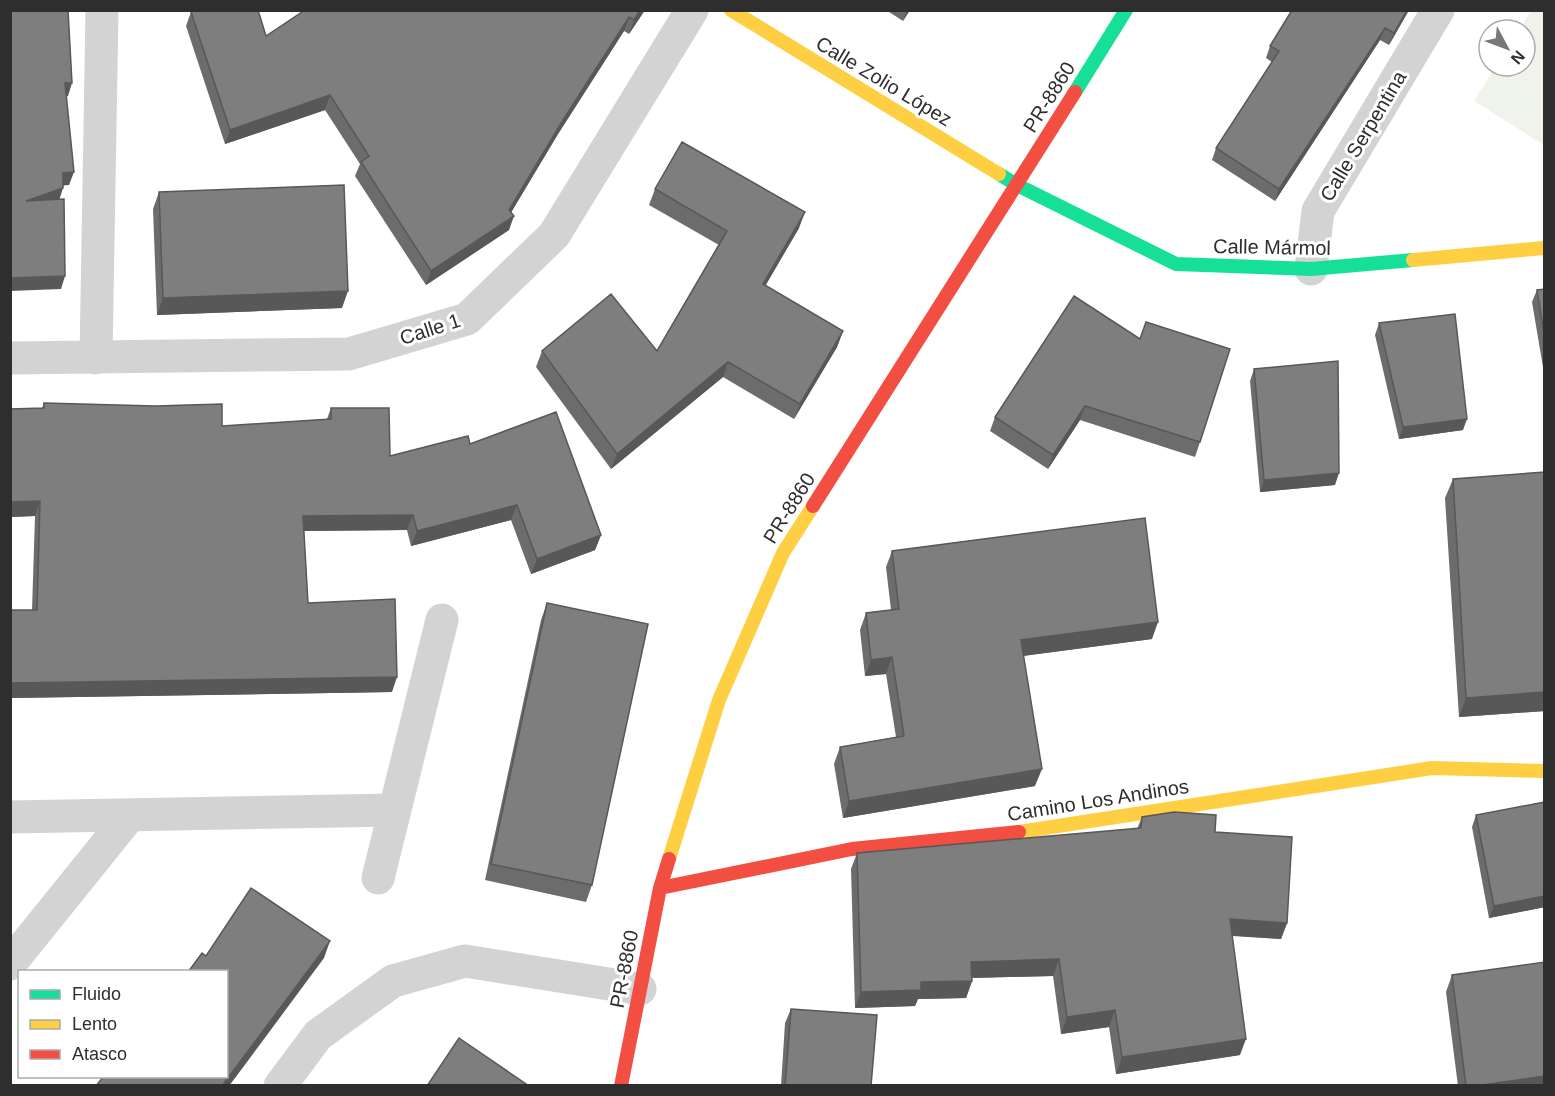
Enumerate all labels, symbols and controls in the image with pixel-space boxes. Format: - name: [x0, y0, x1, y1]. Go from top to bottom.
- north arrow: [1477, 18, 1537, 78]
- street label: Calle Zolio López: [812, 32, 956, 130]
- text: N: [1508, 48, 1528, 67]
- street label: PR-8860: [1019, 58, 1079, 136]
- street label: Calle Serpentina: [1315, 66, 1411, 205]
- street label: Calle Mármol: [1213, 235, 1331, 259]
- street label: Calle 1: [397, 309, 463, 349]
- street label: PR-8860: [759, 469, 819, 547]
- street label: Camino Los Andinos: [1006, 775, 1190, 825]
- street label: PR-8860: [606, 928, 642, 1010]
- legend: [18, 970, 228, 1078]
- text: Fluido: [72, 984, 121, 1004]
- text: Lento: [72, 1014, 117, 1034]
- text: Atasco: [72, 1044, 127, 1064]

